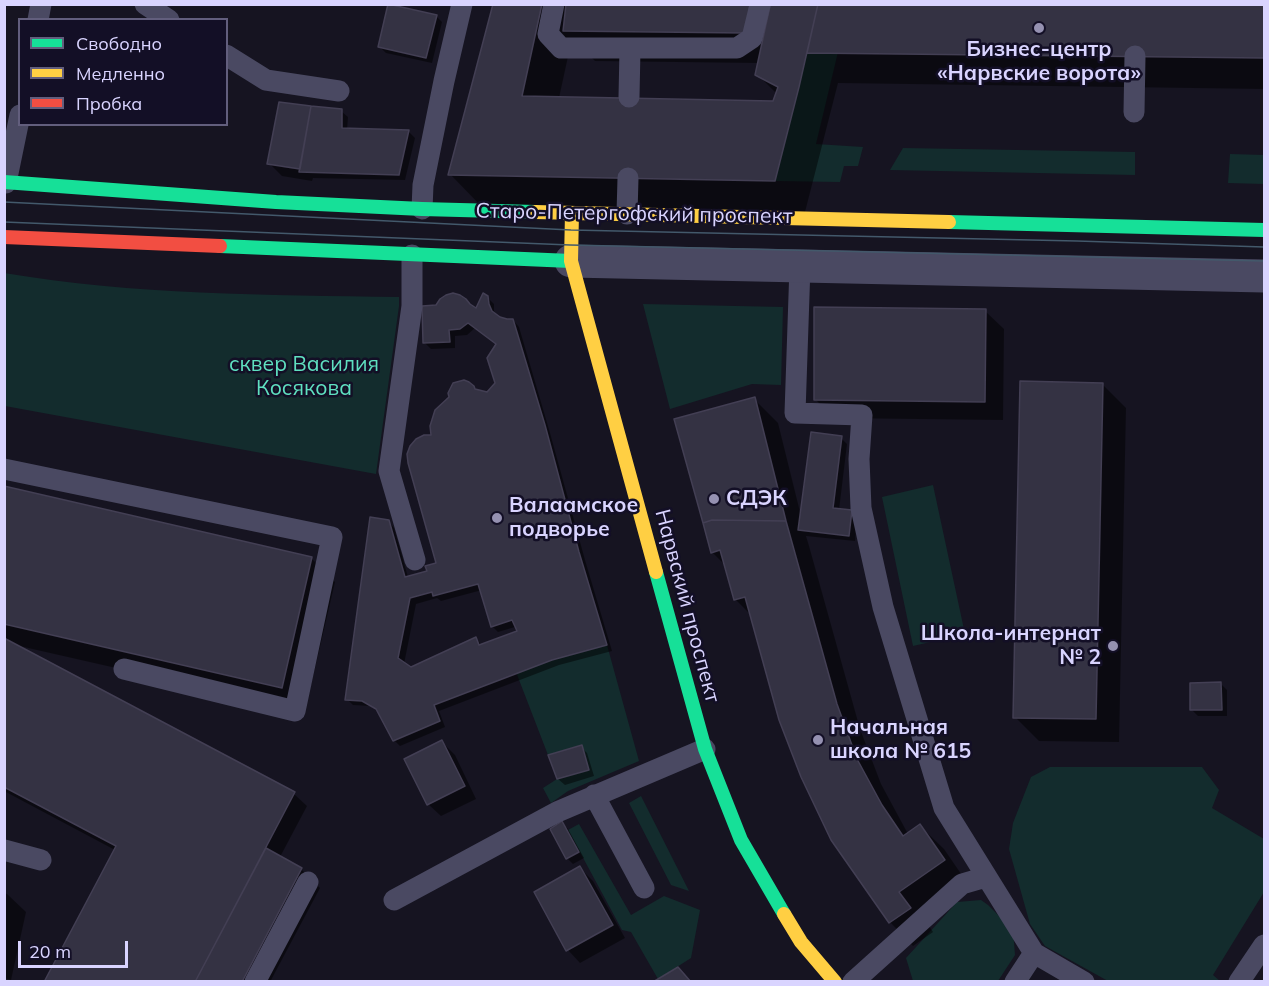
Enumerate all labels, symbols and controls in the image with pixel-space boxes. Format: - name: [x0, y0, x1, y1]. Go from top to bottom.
- legend: [18, 18, 228, 126]
- marker: Бизнес-центр «Нарвские ворота»: [1032, 21, 1046, 35]
- text: Свободно: [76, 32, 162, 55]
- place label: Бизнес-центр «Нарвские ворота»: [937, 37, 1141, 87]
- text: Медленно: [76, 62, 165, 85]
- text: Пробка: [76, 92, 142, 115]
- street label: Старо-Петергофский проспект: [475, 199, 793, 229]
- park label: сквер Василия Косякова: [229, 352, 379, 402]
- place label: СДЭК: [726, 486, 787, 512]
- marker: СДЭК: [707, 492, 721, 506]
- place label: Валаамское подворье: [509, 493, 638, 543]
- street label: Нарвский проспект: [649, 507, 725, 705]
- marker: Валаамское подворье: [490, 511, 504, 525]
- place label: Школа-интернат № 2: [921, 621, 1101, 671]
- marker: Школа-интернат № 2: [1106, 639, 1120, 653]
- place label: Начальная школа № 615: [830, 715, 971, 765]
- marker: Начальная школа № 615: [811, 733, 825, 747]
- scale bar: [21, 929, 130, 967]
- text: 20 m: [29, 940, 71, 963]

